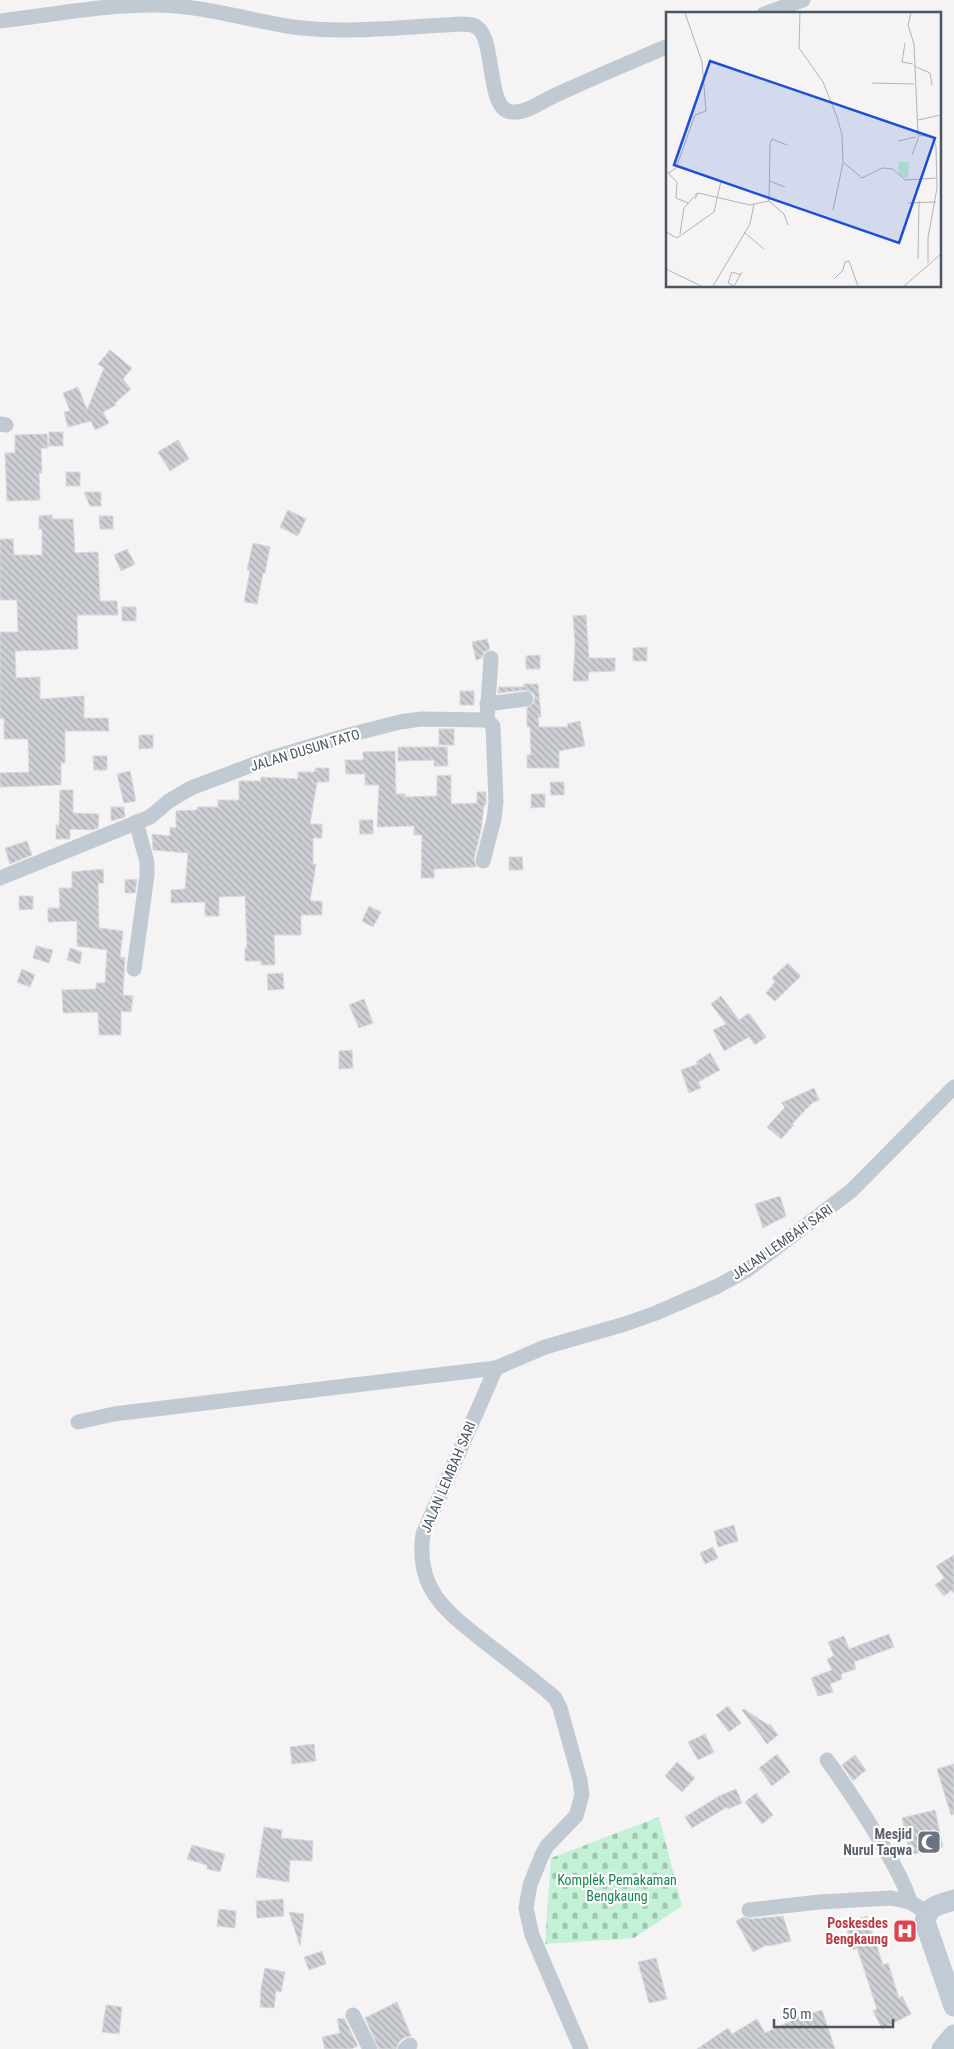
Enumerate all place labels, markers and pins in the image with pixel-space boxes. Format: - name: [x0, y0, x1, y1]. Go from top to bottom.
- place label: Mesjid Nurul Taqwa: [843, 1826, 912, 1858]
- mosque icon: Mesjid Nurul Taqwa: [916, 1829, 942, 1855]
- place label: Poskesdes Bengkaung: [825, 1915, 888, 1947]
- hospital icon: Poskesdes Bengkaung: [892, 1918, 918, 1944]

